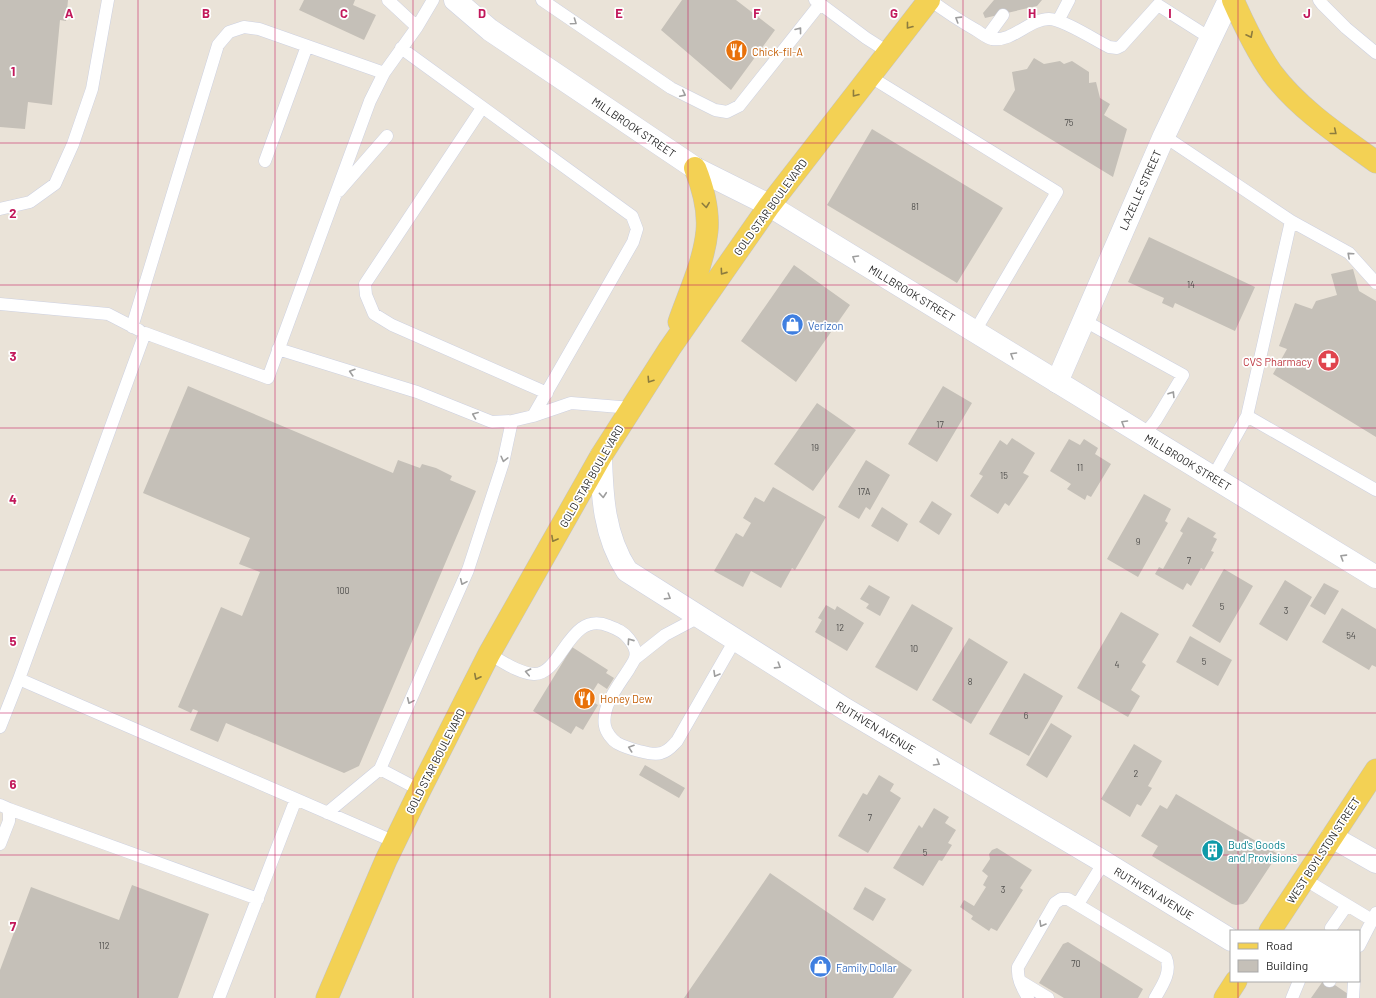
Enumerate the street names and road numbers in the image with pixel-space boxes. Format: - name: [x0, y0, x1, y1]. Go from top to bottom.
- street label: MILLBROOK STREET: [590, 94, 678, 160]
- street label: LAZELLE STREET: [1116, 148, 1164, 232]
- street label: GOLD STAR BOULEVARD: [731, 156, 809, 258]
- street label: MILLBROOK STREET: [867, 262, 957, 324]
- street label: GOLD STAR BOULEVARD: [556, 422, 626, 529]
- street label: MILLBROOK STREET: [1143, 431, 1233, 493]
- street label: RUTHVEN AVENUE: [834, 698, 918, 756]
- street label: GOLD STAR BOULEVARD: [403, 706, 467, 816]
- street label: WEST BOYLSTON STREET: [1284, 794, 1362, 906]
- street label: RUTHVEN AVENUE: [1112, 864, 1196, 922]

